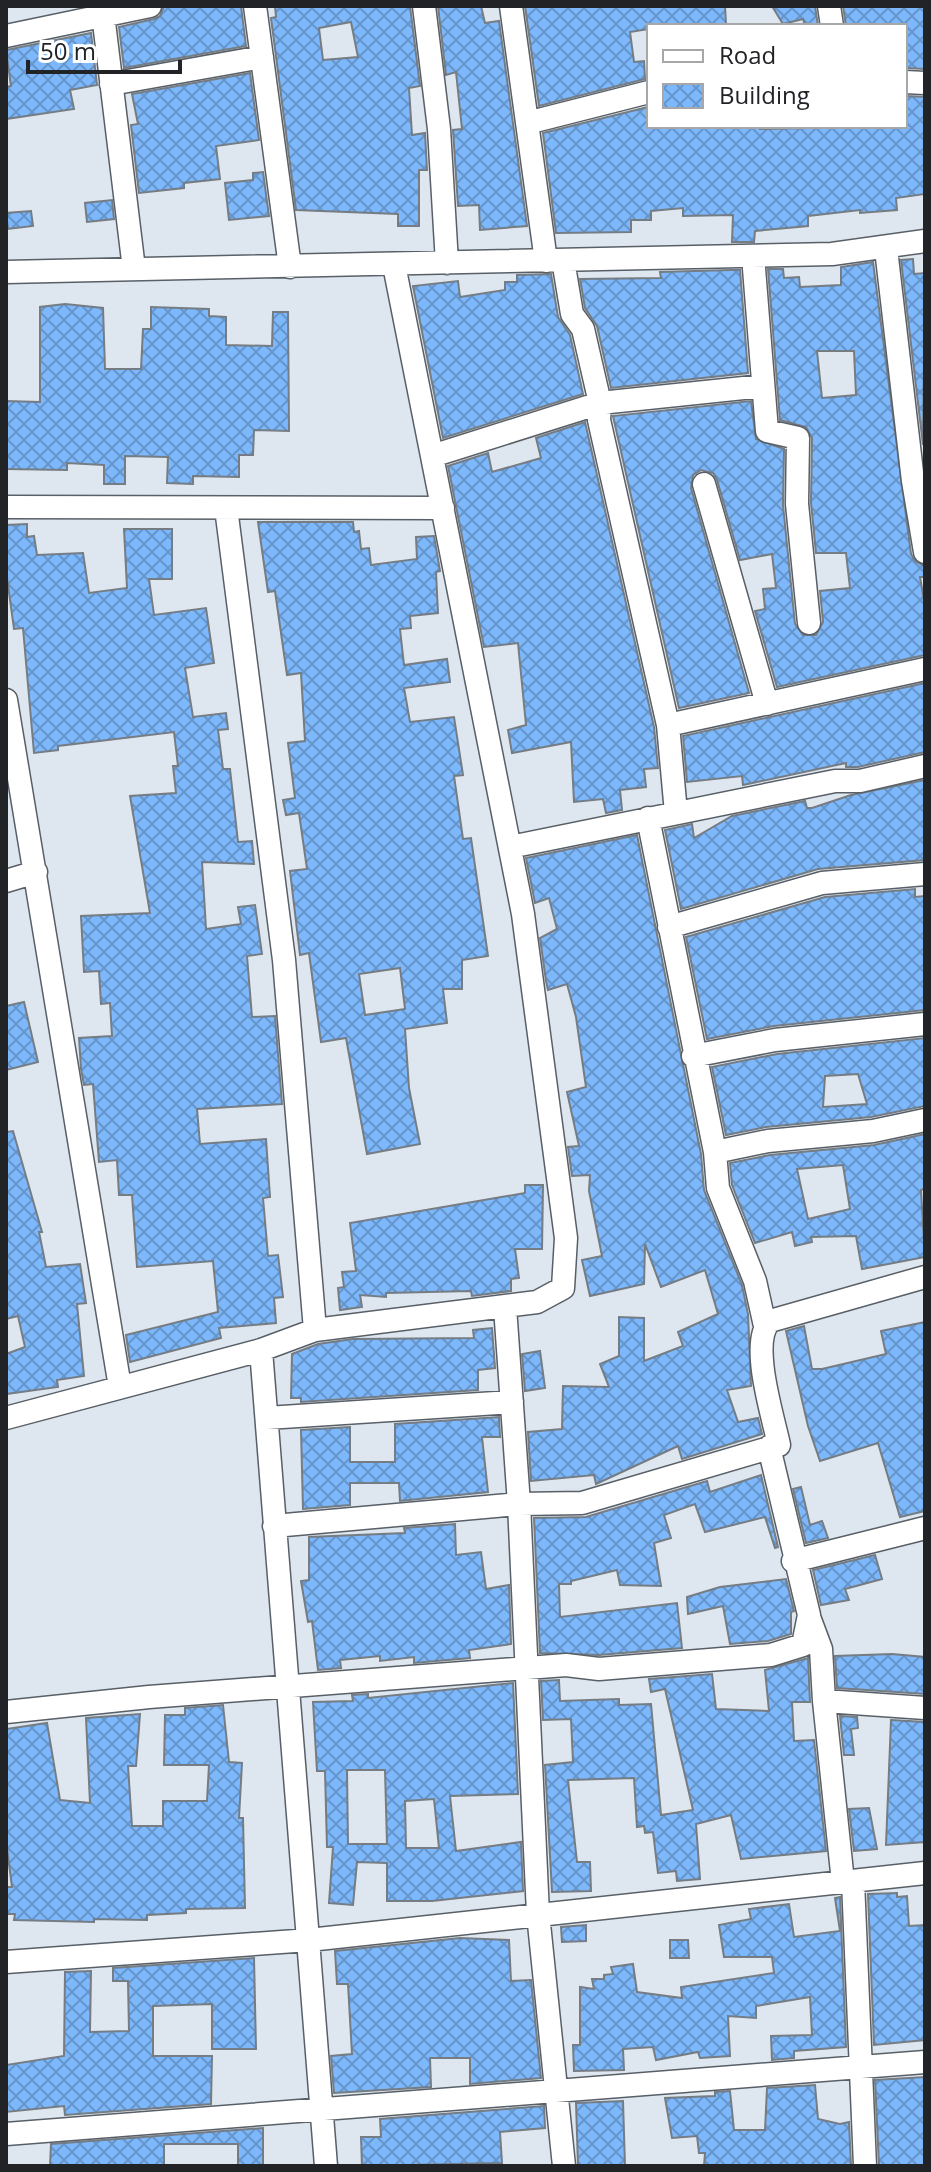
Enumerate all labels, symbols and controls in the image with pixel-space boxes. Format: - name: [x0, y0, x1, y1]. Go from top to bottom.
- scale bar: [28, 24, 180, 74]
- legend: [647, 24, 907, 128]
- text: 50 m: [40, 34, 96, 67]
- text: Road: [719, 38, 776, 71]
- text: Building: [719, 78, 810, 111]

